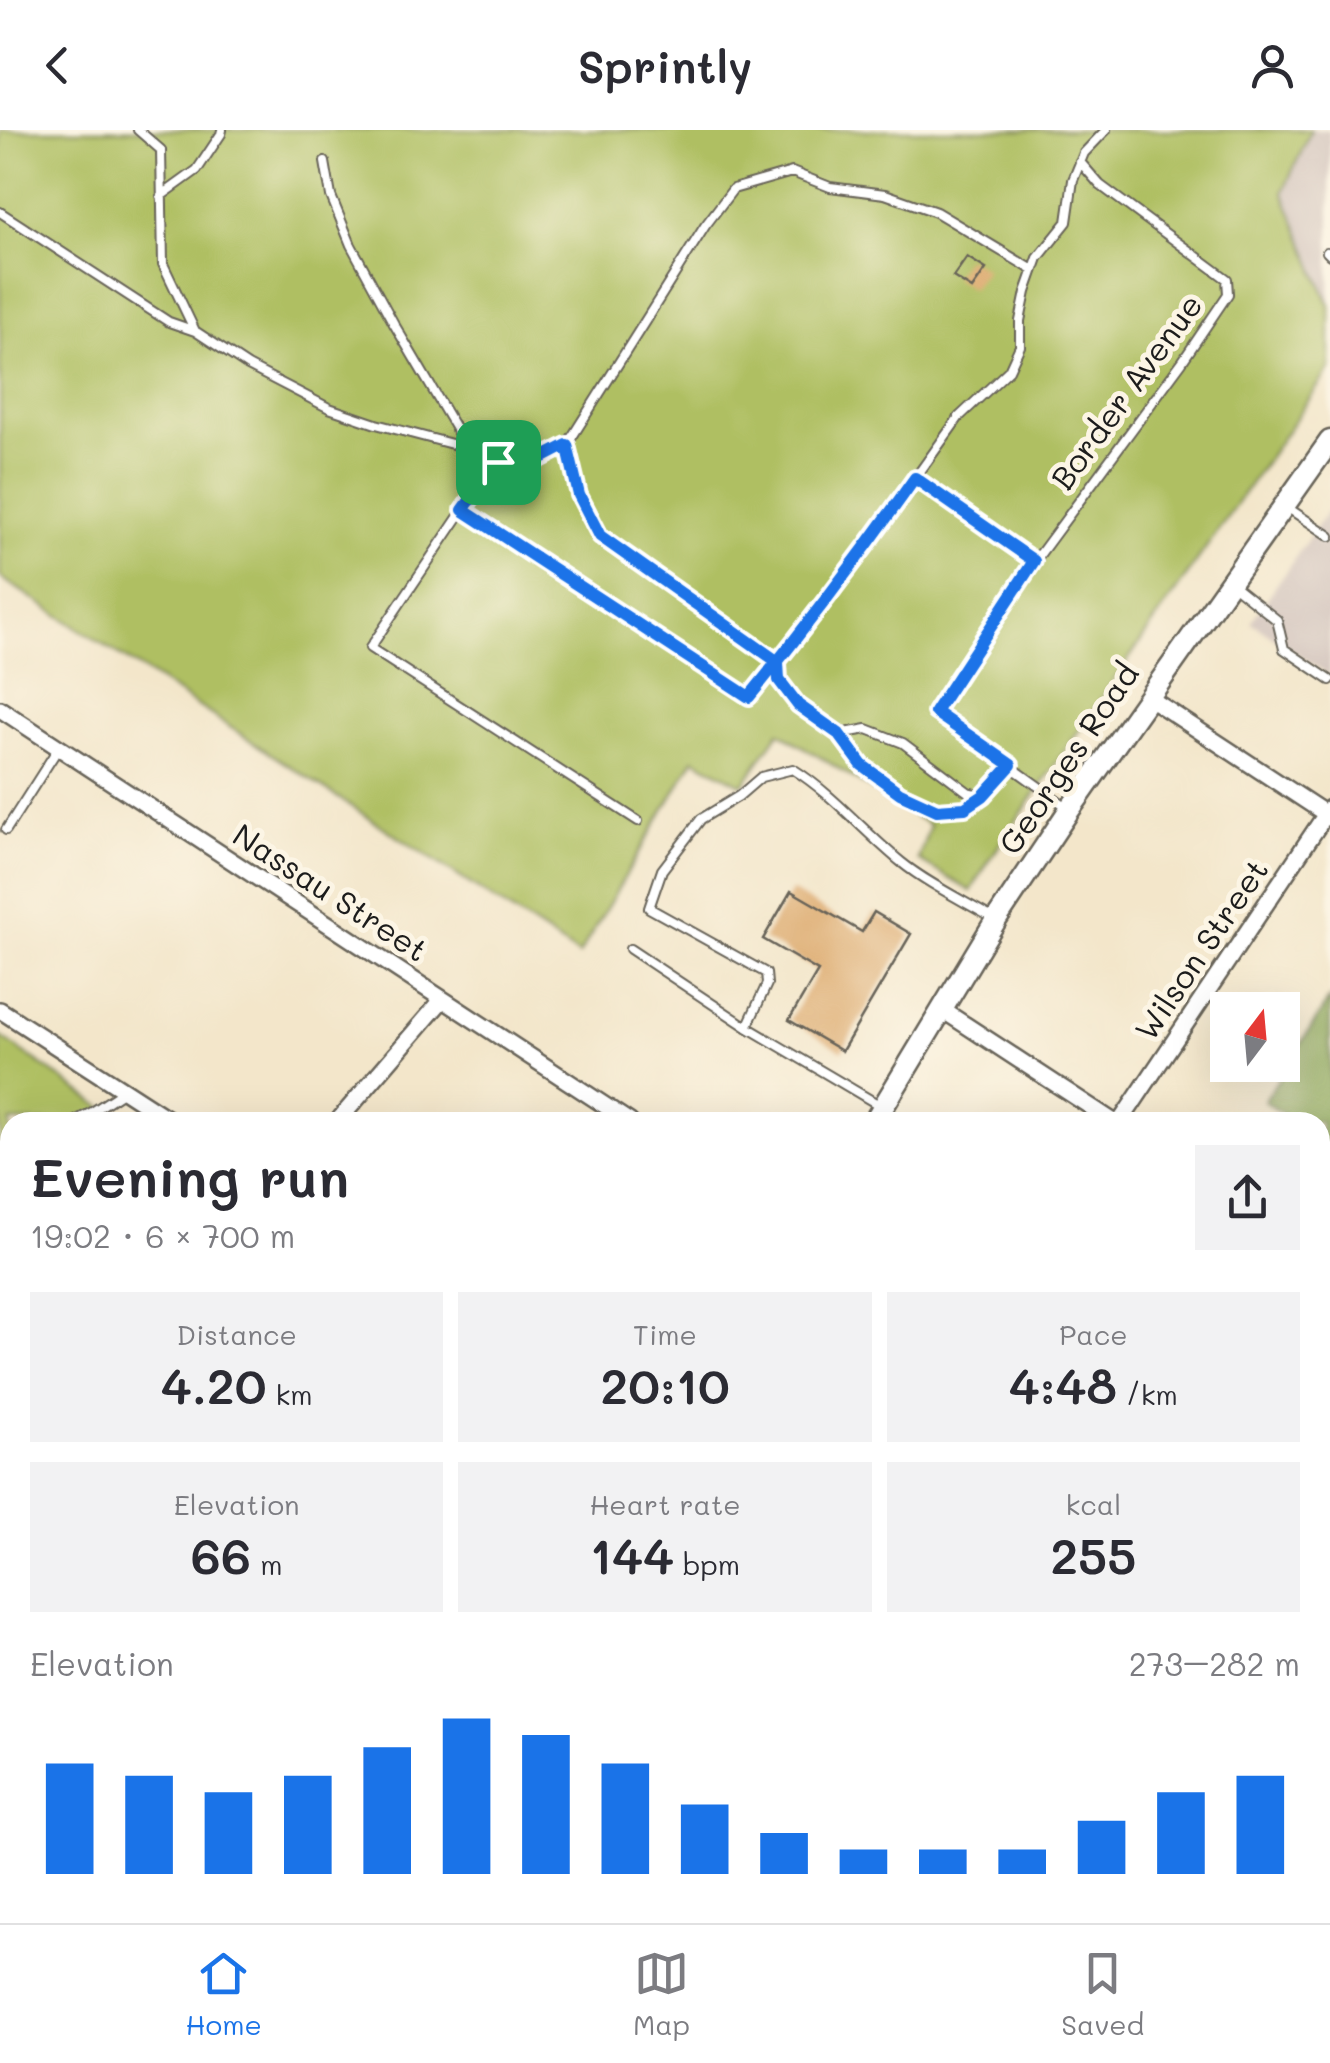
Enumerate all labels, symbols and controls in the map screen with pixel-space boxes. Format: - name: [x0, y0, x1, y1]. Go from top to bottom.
- text: Sprintly: [578, 36, 752, 94]
- icon: back: [30, 38, 85, 93]
- icon: person: [1245, 38, 1300, 93]
- street label: Border Avenue: [1040, 285, 1211, 497]
- pin: [456, 420, 541, 505]
- icon: arrive: [471, 435, 526, 490]
- street label: Georges Road: [988, 654, 1147, 862]
- street label: Nassau Street: [226, 813, 437, 970]
- street label: Wilson Street: [1124, 850, 1277, 1048]
- north arrow: [1210, 992, 1300, 1082]
- map controls: [1210, 992, 1300, 1082]
- text: Evening run: [30, 1140, 349, 1212]
- button: share: [1195, 1145, 1300, 1250]
- text: 19:02 · 6 × 700 m: [30, 1214, 295, 1256]
- text: Distance: [176, 1316, 297, 1352]
- text: Time: [633, 1316, 697, 1352]
- text: Pace: [1059, 1316, 1128, 1352]
- text: 4.20: [161, 1352, 266, 1418]
- text: 20:10: [600, 1352, 730, 1418]
- text: 4:48: [1009, 1352, 1117, 1418]
- text: km: [266, 1376, 313, 1412]
- text: /km: [1117, 1376, 1178, 1412]
- text: Elevation: [174, 1486, 300, 1522]
- text: Heart rate: [589, 1486, 741, 1522]
- text: kcal: [1065, 1486, 1121, 1522]
- text: 66: [191, 1522, 251, 1588]
- text: 144: [590, 1522, 674, 1588]
- text: 255: [1050, 1522, 1136, 1588]
- text: m: [251, 1546, 283, 1582]
- text: bpm: [674, 1546, 740, 1582]
- text: Elevation: [30, 1642, 174, 1684]
- text: 273–282 m: [1129, 1642, 1300, 1684]
- tab: Home: [186, 1946, 262, 2042]
- tab: Map: [633, 1946, 690, 2042]
- tab: Saved: [1061, 1946, 1144, 2042]

